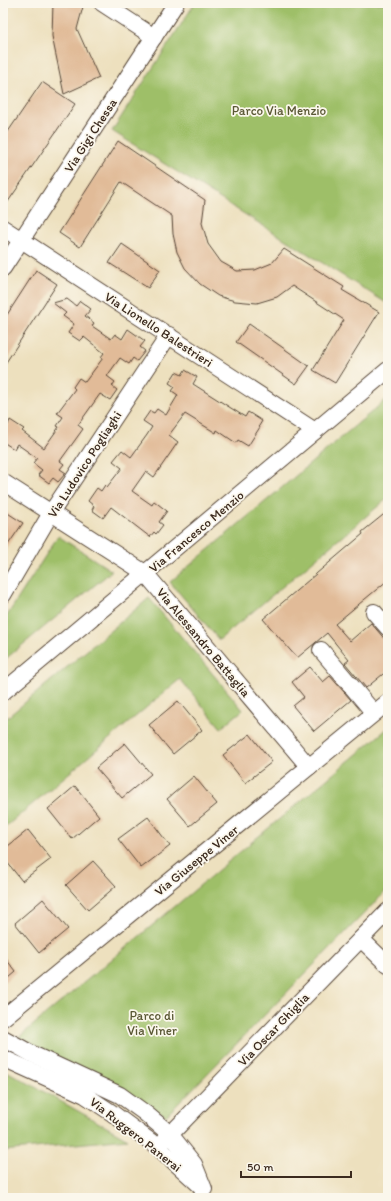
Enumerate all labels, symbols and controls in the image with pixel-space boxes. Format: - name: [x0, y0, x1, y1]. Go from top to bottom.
- street label: Via Gigi Chessa: [61, 95, 120, 175]
- park label: Parco Via Menzio: [232, 103, 327, 118]
- street label: Via Lionello Balestrieri: [102, 289, 216, 370]
- street label: Via Ludovico Pogliaghi: [44, 408, 124, 520]
- street label: Via Francesco Menzio: [146, 487, 247, 575]
- street label: Via Alessandro Battaglia: [154, 585, 254, 700]
- street label: Via Giuseppe Viner: [151, 822, 241, 899]
- street label: Via Oscar Ghiglia: [235, 989, 312, 1069]
- park label: Parco di Via Viner: [127, 1008, 177, 1038]
- street label: Via Ruggero Panerai: [87, 1094, 184, 1175]
- scale bar: [241, 1153, 351, 1179]
- text: 50 m: [247, 1160, 273, 1174]

